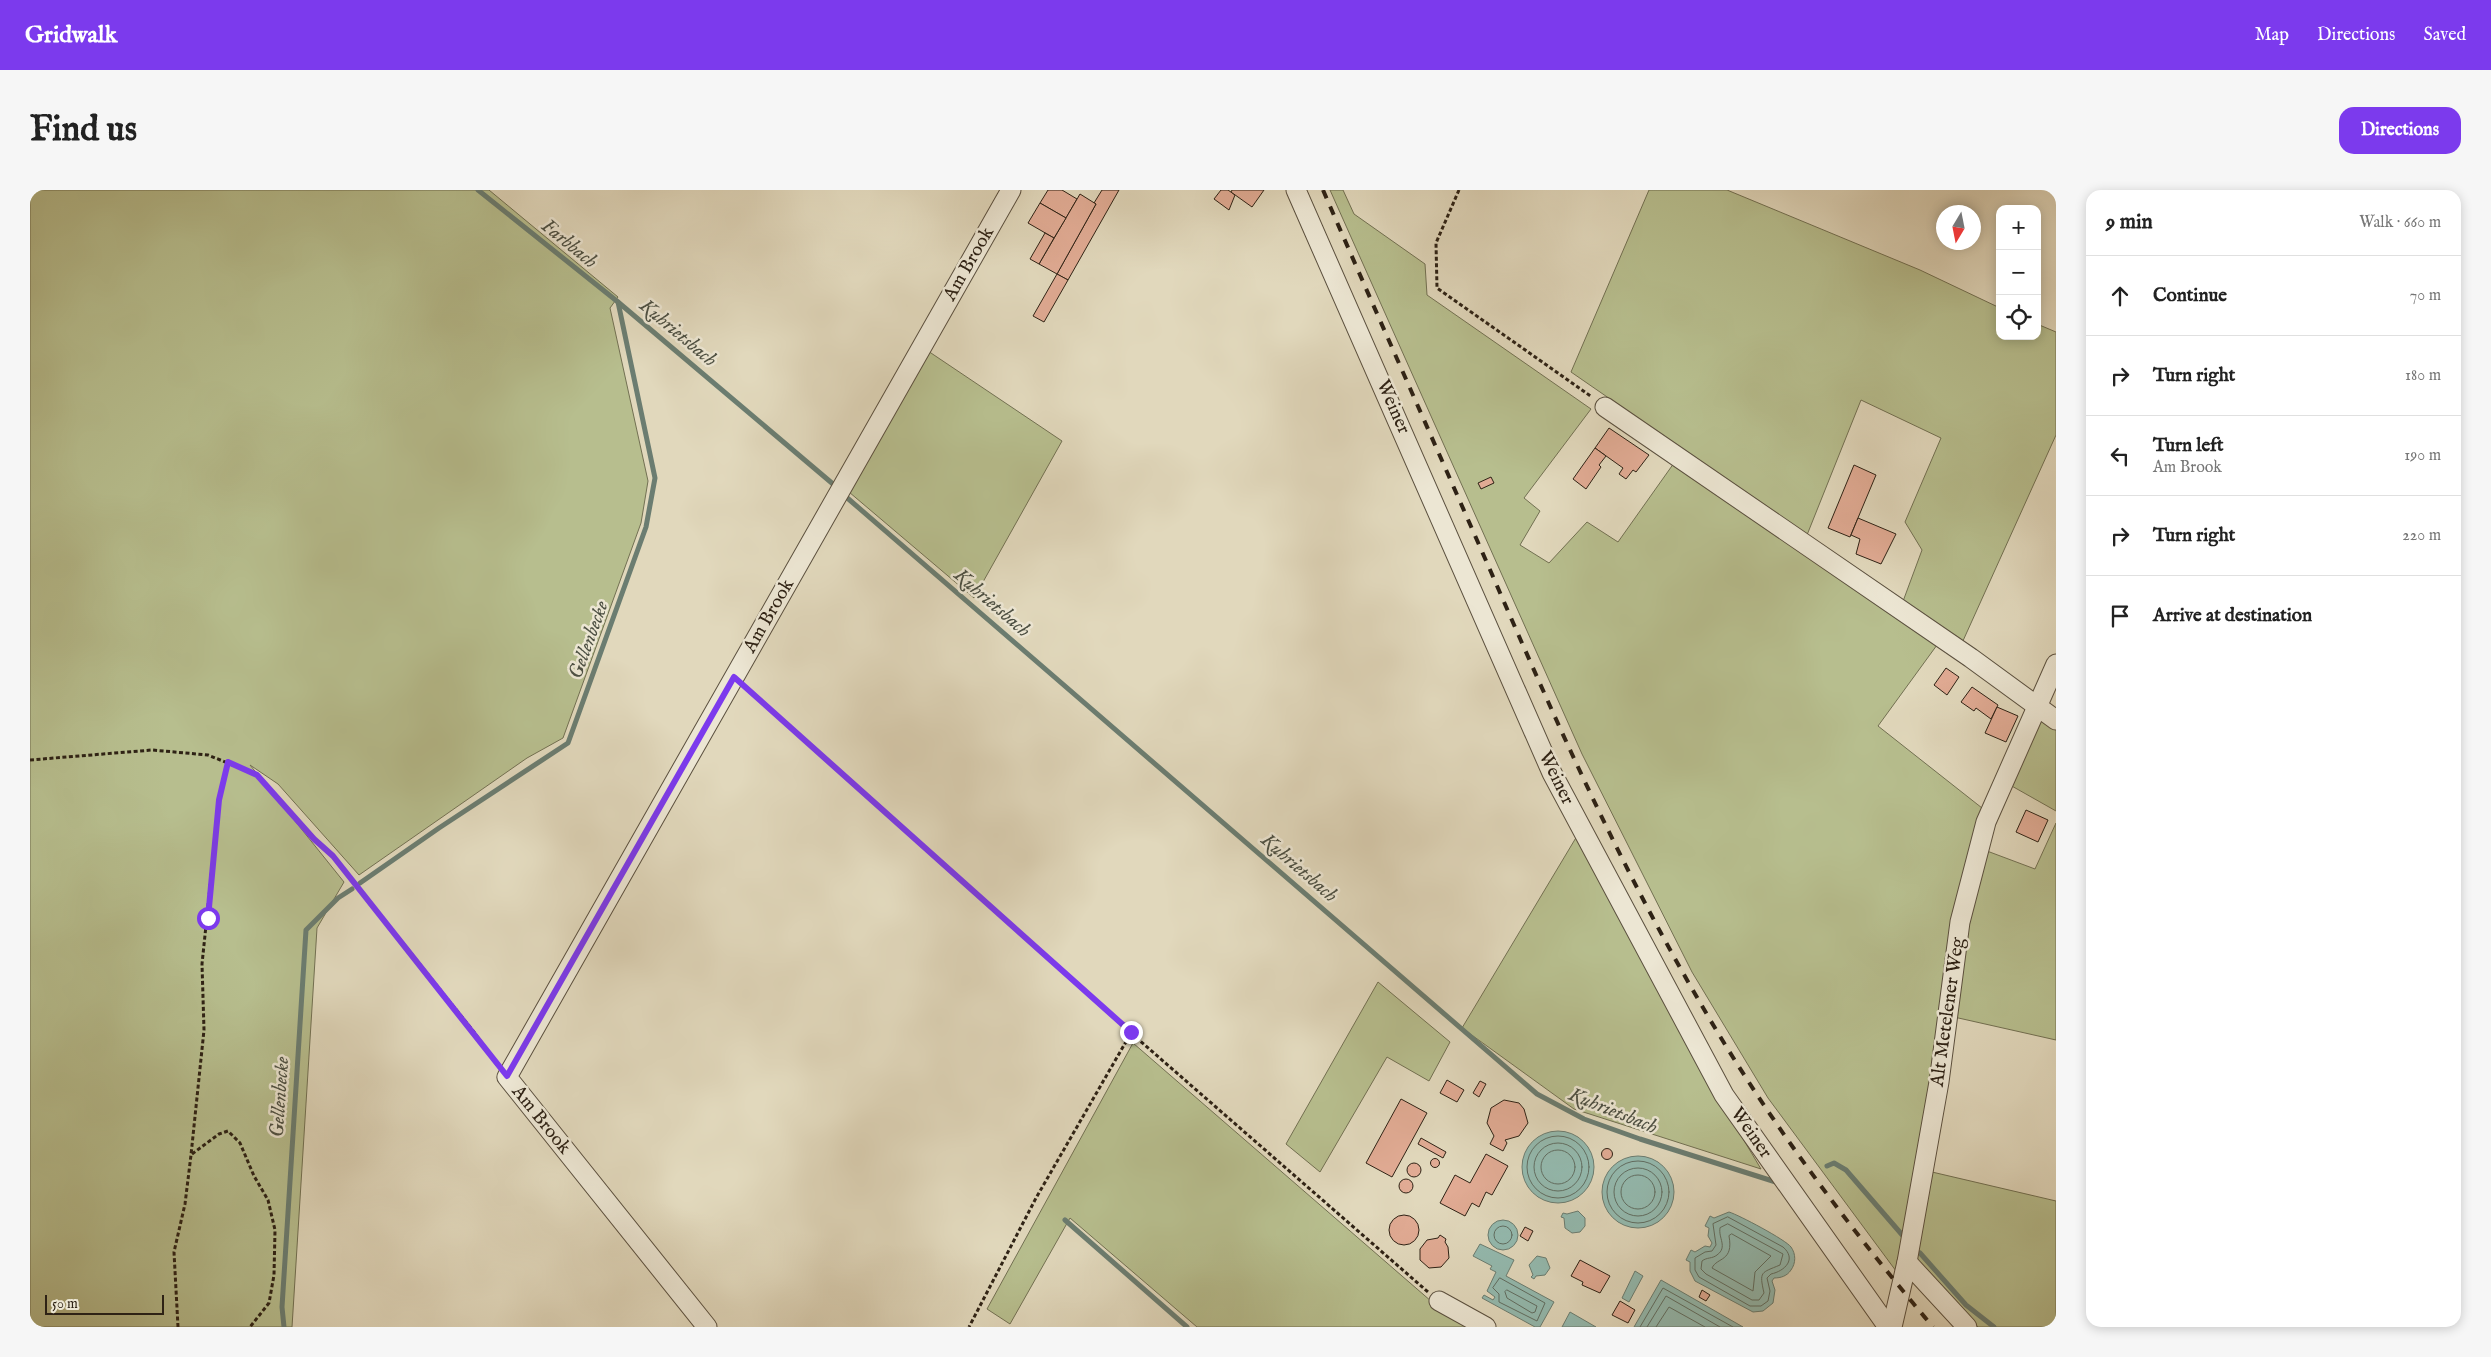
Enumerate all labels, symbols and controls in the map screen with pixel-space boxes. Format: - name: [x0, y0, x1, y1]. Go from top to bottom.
- text: Gridwalk: [25, 20, 117, 51]
- text: Map: [2255, 24, 2289, 47]
- text: Directions: [2317, 24, 2395, 47]
- text: Saved: [2423, 24, 2466, 47]
- button: Directions: [2339, 107, 2461, 154]
- text: Find us: [30, 108, 137, 153]
- north arrow: [1936, 205, 1981, 250]
- map controls: [1996, 205, 2041, 340]
- button: +: [1996, 205, 2041, 250]
- text: 9 min: [2106, 209, 2153, 236]
- text: Walk · 660 m: [2359, 213, 2441, 233]
- water label: Farbbach: [536, 214, 603, 275]
- street label: Am Brook: [938, 222, 1000, 306]
- button: −: [1996, 250, 2041, 295]
- icon: ahead: [2106, 282, 2134, 310]
- text: Continue: [2153, 284, 2227, 308]
- text: 70 m: [2410, 286, 2441, 306]
- water label: Kuhrietsbach: [634, 293, 722, 373]
- button: locate: [1996, 295, 2041, 340]
- icon: right: [2106, 362, 2134, 390]
- text: Turn right: [2153, 364, 2235, 388]
- text: 180 m: [2405, 366, 2441, 386]
- street label: Weiner: [1370, 376, 1416, 438]
- text: Turn left: [2153, 434, 2224, 458]
- icon: left: [2106, 442, 2134, 470]
- text: 190 m: [2404, 446, 2441, 466]
- text: Am Brook: [2153, 458, 2222, 478]
- icon: right: [2106, 522, 2134, 550]
- text: Turn right: [2153, 524, 2235, 548]
- text: 220 m: [2402, 526, 2441, 546]
- water label: Kuhrietsbach: [948, 562, 1036, 643]
- street label: Am Brook: [738, 574, 800, 658]
- water label: Gellenbecke: [563, 597, 615, 682]
- icon: arrive: [2106, 602, 2134, 630]
- text: Arrive at destination: [2153, 604, 2312, 628]
- street label: Weiner: [1533, 747, 1579, 809]
- water label: Kuhrietsbach: [1255, 827, 1343, 908]
- route start: [197, 907, 220, 930]
- street label: Alt Metelener Weg: [1926, 935, 1970, 1089]
- route end: [1120, 1021, 1143, 1044]
- water label: Gellenbecke: [265, 1055, 295, 1138]
- street label: Am Brook: [505, 1080, 577, 1160]
- water label: Kuhrietsbach: [1564, 1082, 1661, 1140]
- street label: Weiner: [1725, 1103, 1777, 1163]
- scale bar: [45, 1292, 164, 1315]
- text: 50 m: [52, 1295, 78, 1313]

